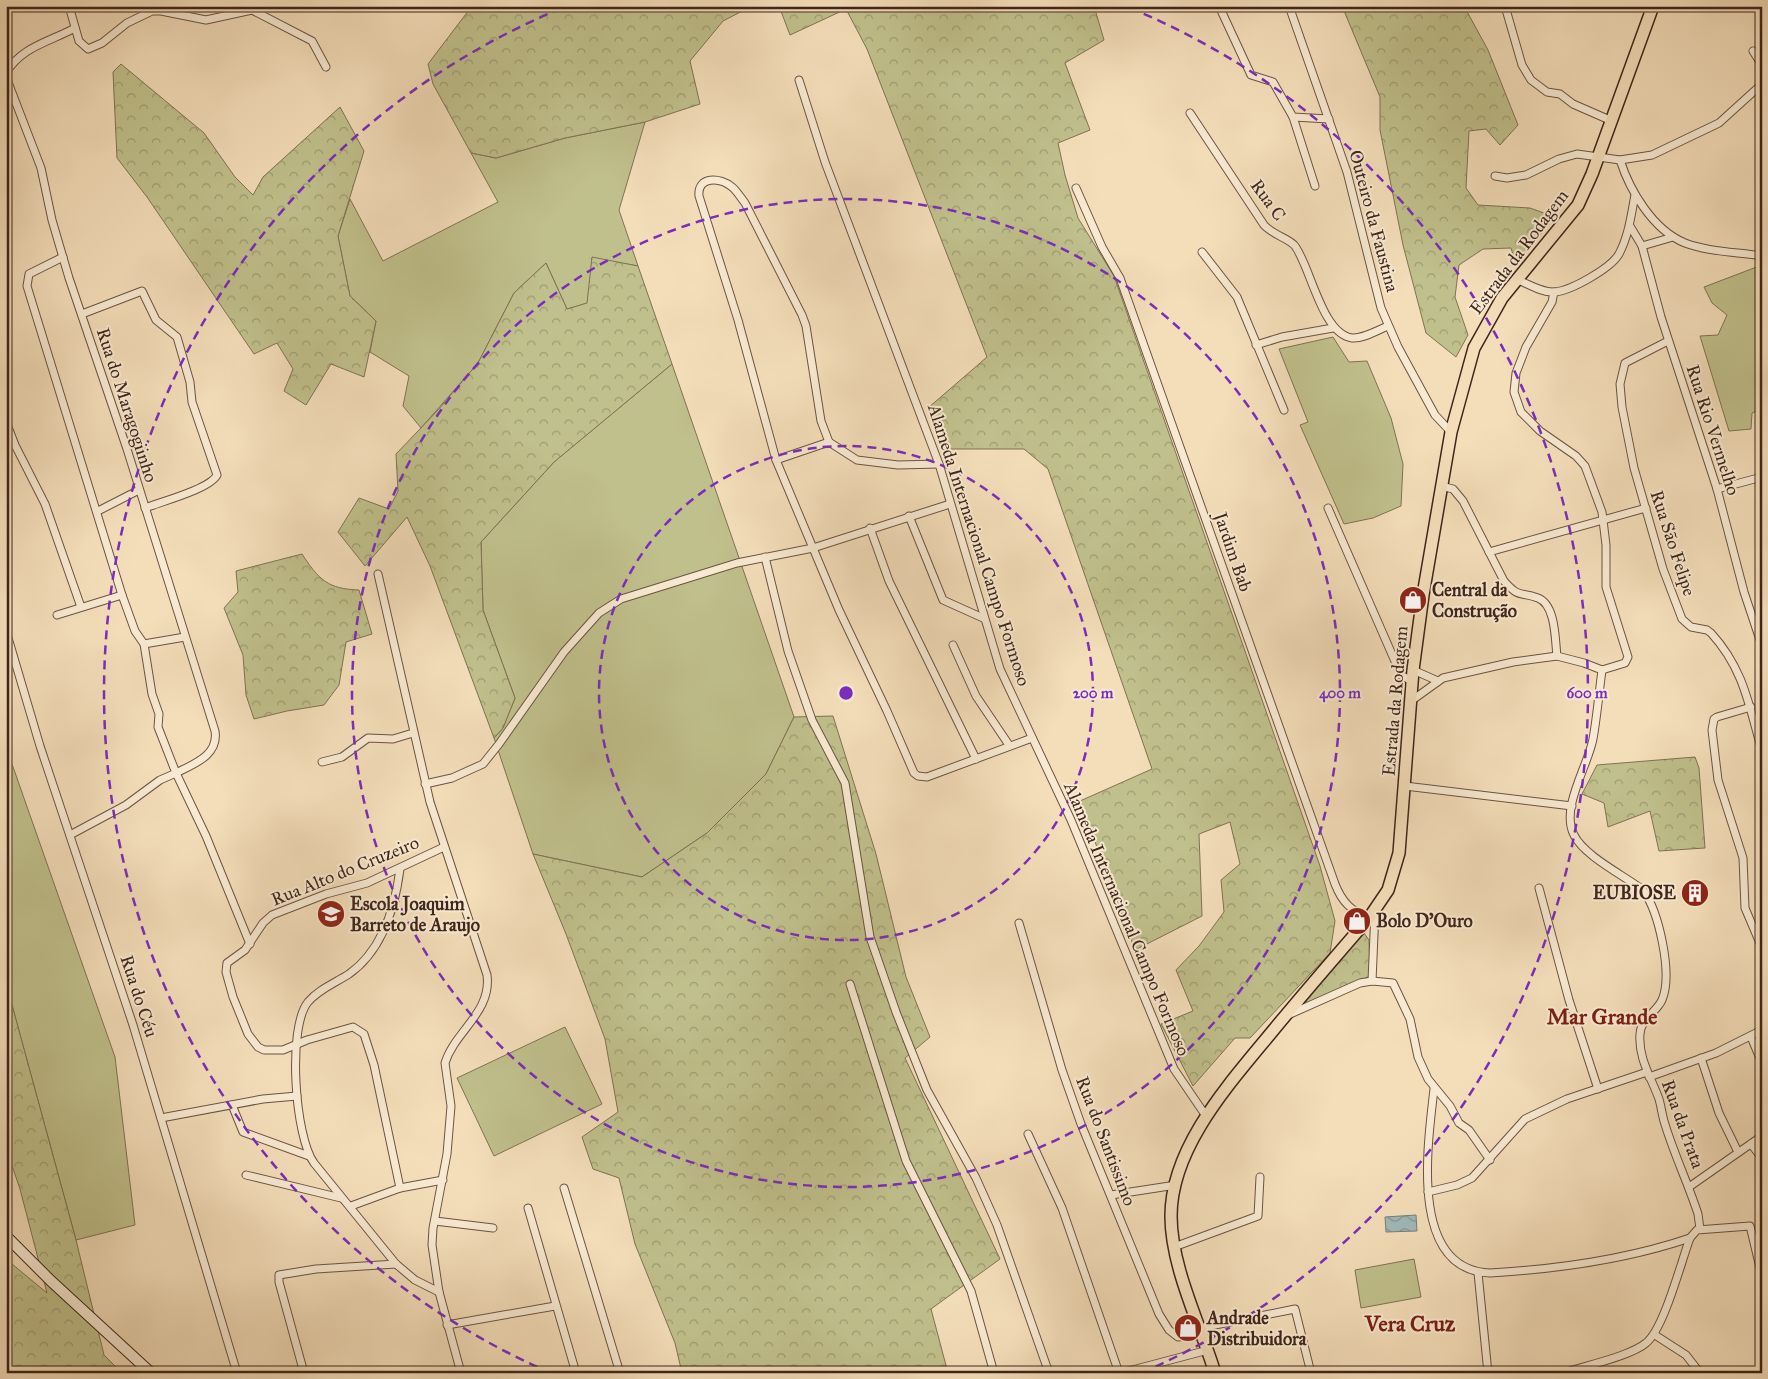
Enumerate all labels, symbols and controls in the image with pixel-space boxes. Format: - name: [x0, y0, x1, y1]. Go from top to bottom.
- street label: Outeiro da Faustina: [1344, 148, 1404, 295]
- street label: Rua C: [1246, 175, 1290, 225]
- street label: Estrada da Rodagem: [1465, 185, 1574, 319]
- street label: Rua do Maragogiinho: [91, 325, 162, 485]
- street label: Rua Rio Vermelho: [1681, 362, 1745, 498]
- street label: Alameda Internacional Campo Formoso: [923, 400, 1035, 689]
- street label: Rua São Felipe: [1646, 487, 1700, 599]
- street label: Jardim Bab: [1208, 508, 1257, 595]
- place label: Central da Construção: [1432, 579, 1517, 623]
- shop icon: Central da Construção: [1398, 585, 1428, 615]
- street label: Estrada da Rodagem: [1377, 625, 1414, 777]
- centre of rings: [837, 684, 855, 702]
- text: 200 m: [1073, 684, 1114, 702]
- text: 400 m: [1319, 684, 1361, 703]
- text: 600 m: [1567, 684, 1608, 702]
- street label: Alameda Internacional Campo Formoso: [1059, 778, 1195, 1059]
- street label: Rua Alto do Cruzeiro: [268, 831, 422, 911]
- building icon: EUBIOSE: [1680, 878, 1710, 908]
- place label: EUBIOSE: [1593, 882, 1676, 904]
- place label: Escola Joaquim Barreto de Araujo: [350, 893, 480, 937]
- school or university icon: Escola Joaquim Barreto de Araujo: [316, 899, 346, 929]
- shop icon: Bolo D'Ouro: [1342, 906, 1372, 936]
- place label: Bolo D'Ouro: [1376, 910, 1473, 932]
- street label: Rua do Céu: [115, 952, 163, 1040]
- district label: Mar Grande: [1547, 1003, 1657, 1030]
- street label: Rua do Santissimo: [1071, 1073, 1141, 1209]
- street label: Rua da Prata: [1657, 1077, 1709, 1172]
- place label: Andrade Distribuidora: [1206, 1307, 1307, 1350]
- district label: Vera Cruz: [1364, 1310, 1456, 1337]
- shop icon: Andrade Distribuidora: [1173, 1313, 1203, 1343]

